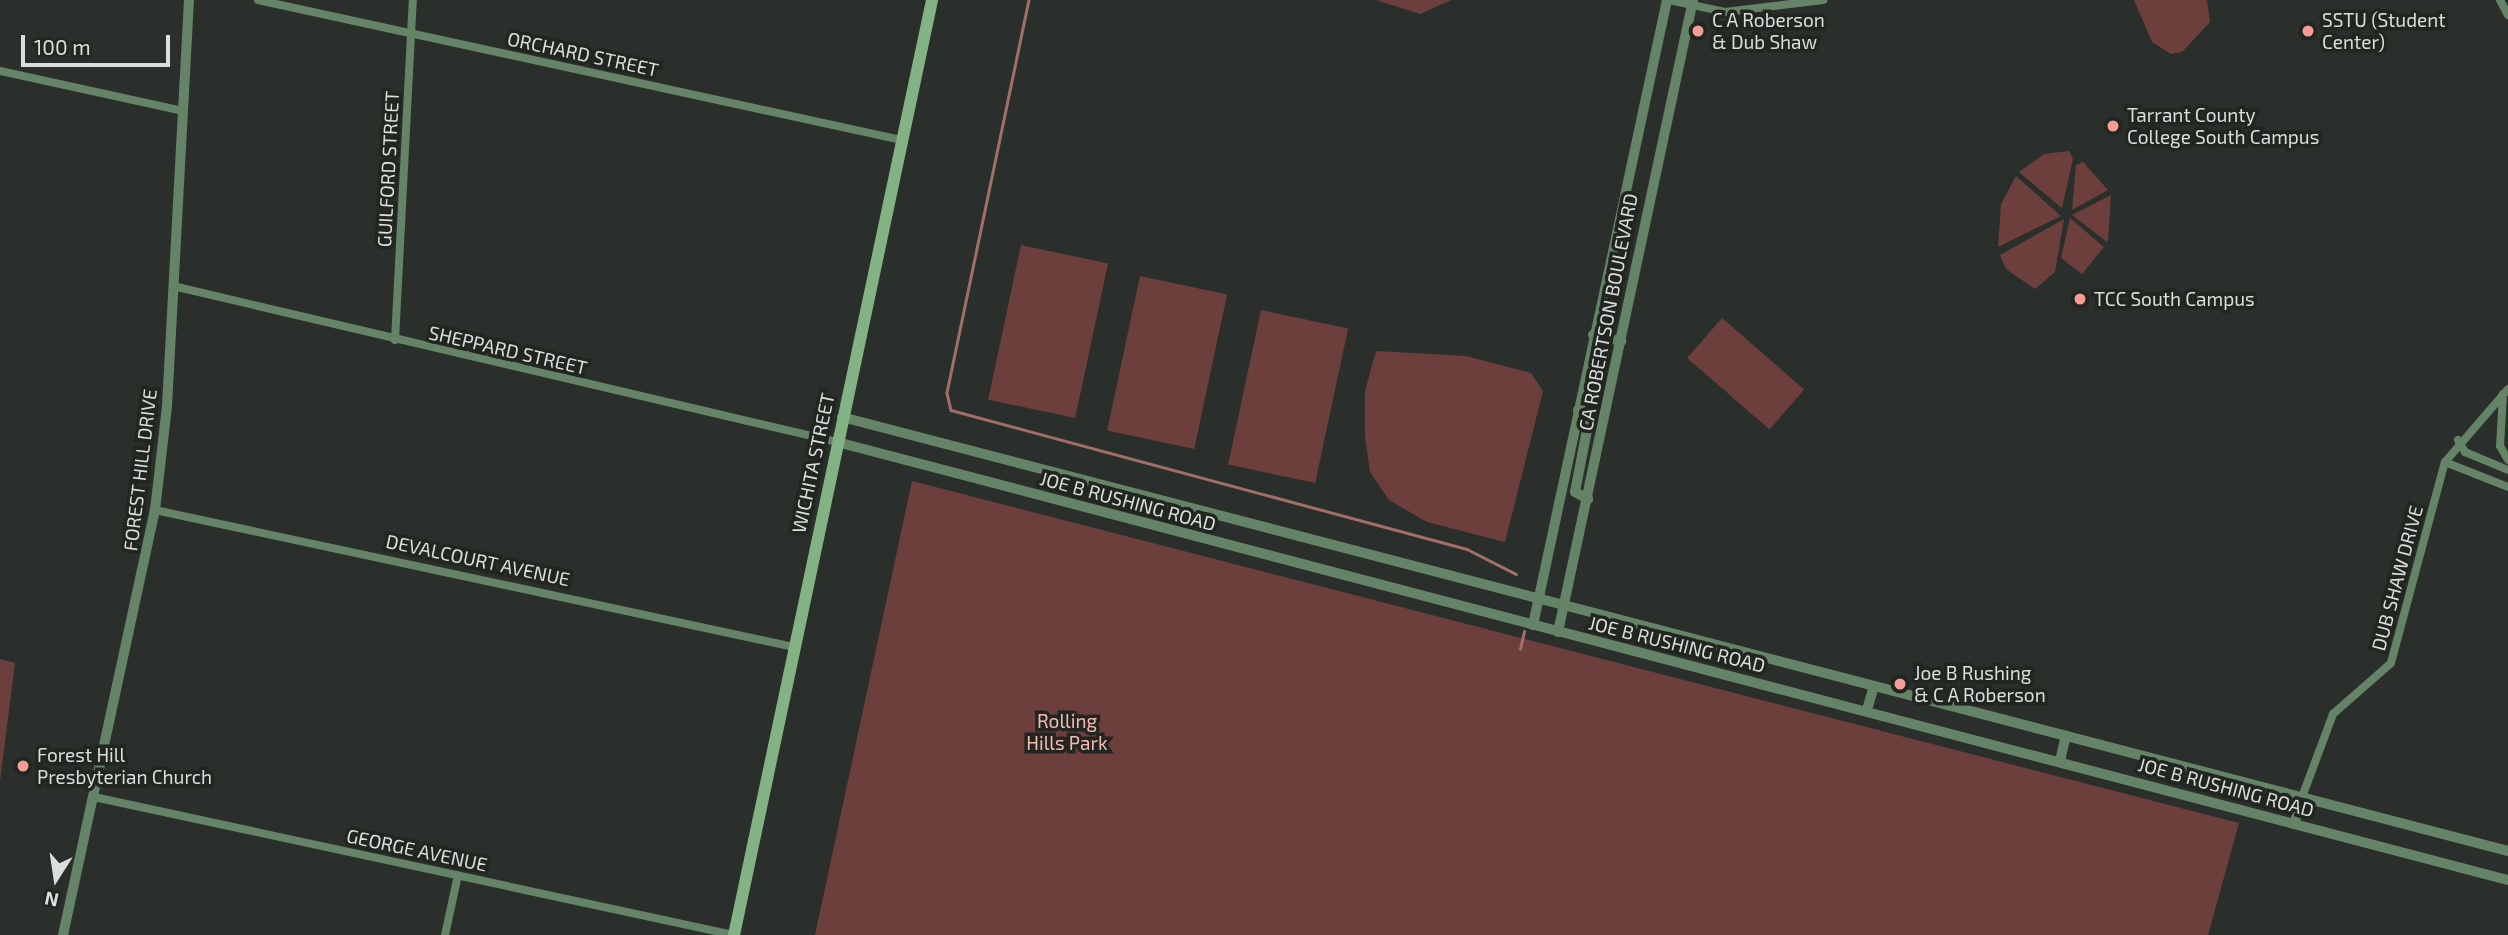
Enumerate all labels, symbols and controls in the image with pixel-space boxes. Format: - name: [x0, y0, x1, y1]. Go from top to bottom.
- place label: C A Roberson & Dub Shaw: [1712, 9, 1826, 53]
- place label: SSTU (Student Center): [2322, 9, 2446, 53]
- scale bar: [24, 21, 173, 65]
- marker: C A Roberson & Dub Shaw: [1690, 23, 1706, 39]
- marker: SSTU (Student Center): [2300, 23, 2316, 39]
- street label: ORCHARD STREET: [505, 27, 661, 81]
- text: 100 m: [34, 34, 91, 59]
- street label: GUILFORD STREET: [373, 90, 403, 248]
- place label: Tarrant County College South Campus: [2127, 104, 2319, 148]
- marker: Tarrant County College South Campus: [2105, 118, 2121, 134]
- street label: CA ROBERTSON BOULEVARD: [1574, 191, 1642, 433]
- place label: TCC South Campus: [2094, 288, 2255, 310]
- marker: TCC South Campus: [2072, 291, 2088, 307]
- street label: SHEPPARD STREET: [427, 321, 589, 379]
- street label: FOREST HILL DRIVE: [119, 387, 161, 553]
- street label: WICHITA STREET: [787, 391, 839, 535]
- street label: JOE B RUSHING ROAD: [1038, 467, 1218, 535]
- street label: DUB SHAW DRIVE: [2367, 503, 2427, 653]
- street label: DEVALCOURT AVENUE: [384, 529, 572, 591]
- street label: JOE B RUSHING ROAD: [1586, 611, 1768, 677]
- place label: Joe B Rushing & C A Roberson: [1914, 662, 2047, 706]
- marker: Joe B Rushing & C A Roberson: [1892, 676, 1908, 692]
- park label: Rolling Hills Park: [1026, 710, 1108, 754]
- place label: Forest Hill Presbyterian Church: [37, 744, 212, 788]
- street label: JOE B RUSHING ROAD: [2136, 753, 2316, 821]
- marker: Forest Hill Presbyterian Church: [15, 758, 31, 774]
- street label: GEORGE AVENUE: [344, 824, 490, 876]
- north arrow: [21, 844, 91, 914]
- text: N: [42, 887, 61, 913]

